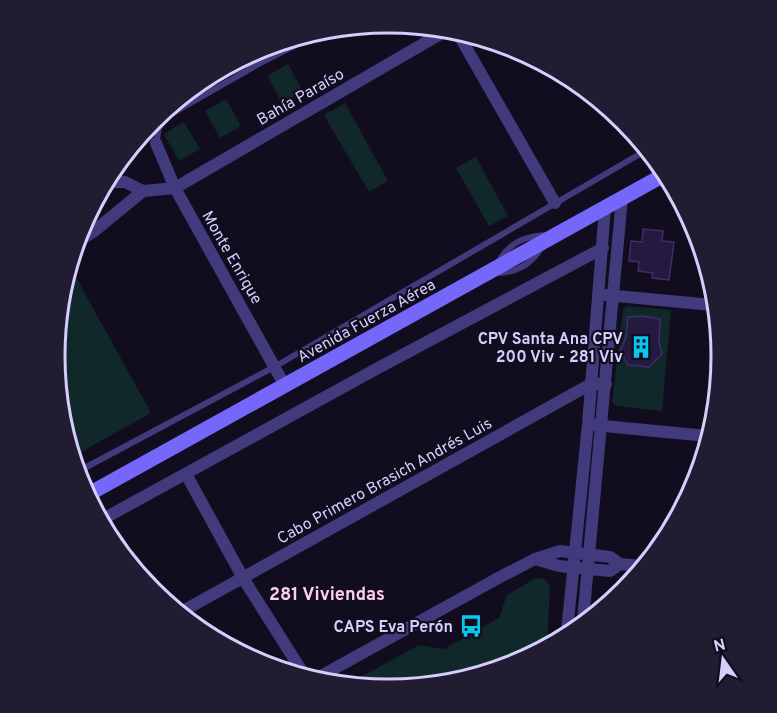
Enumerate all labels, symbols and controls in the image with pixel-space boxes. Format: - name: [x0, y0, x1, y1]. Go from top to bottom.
- street label: Bahía Paraíso: [254, 65, 348, 131]
- street label: Monte Enrique: [197, 208, 266, 308]
- street label: Avenida Fuerza Aérea: [294, 275, 440, 368]
- place label: CPV Santa Ana CPV 200 Viv - 281 Viv: [478, 330, 623, 368]
- building icon: CPV Santa Ana CPV 200 Viv - 281 Viv: [628, 334, 654, 360]
- street label: Cabo Primero Brasich Andrés Luis: [274, 414, 496, 549]
- district label: 281 Viviendas: [269, 584, 385, 607]
- bus stop icon: CAPS Eva Perón: [458, 613, 484, 639]
- place label: CAPS Eva Perón: [334, 618, 453, 638]
- north arrow: [693, 629, 753, 689]
- text: N: [712, 635, 728, 657]

